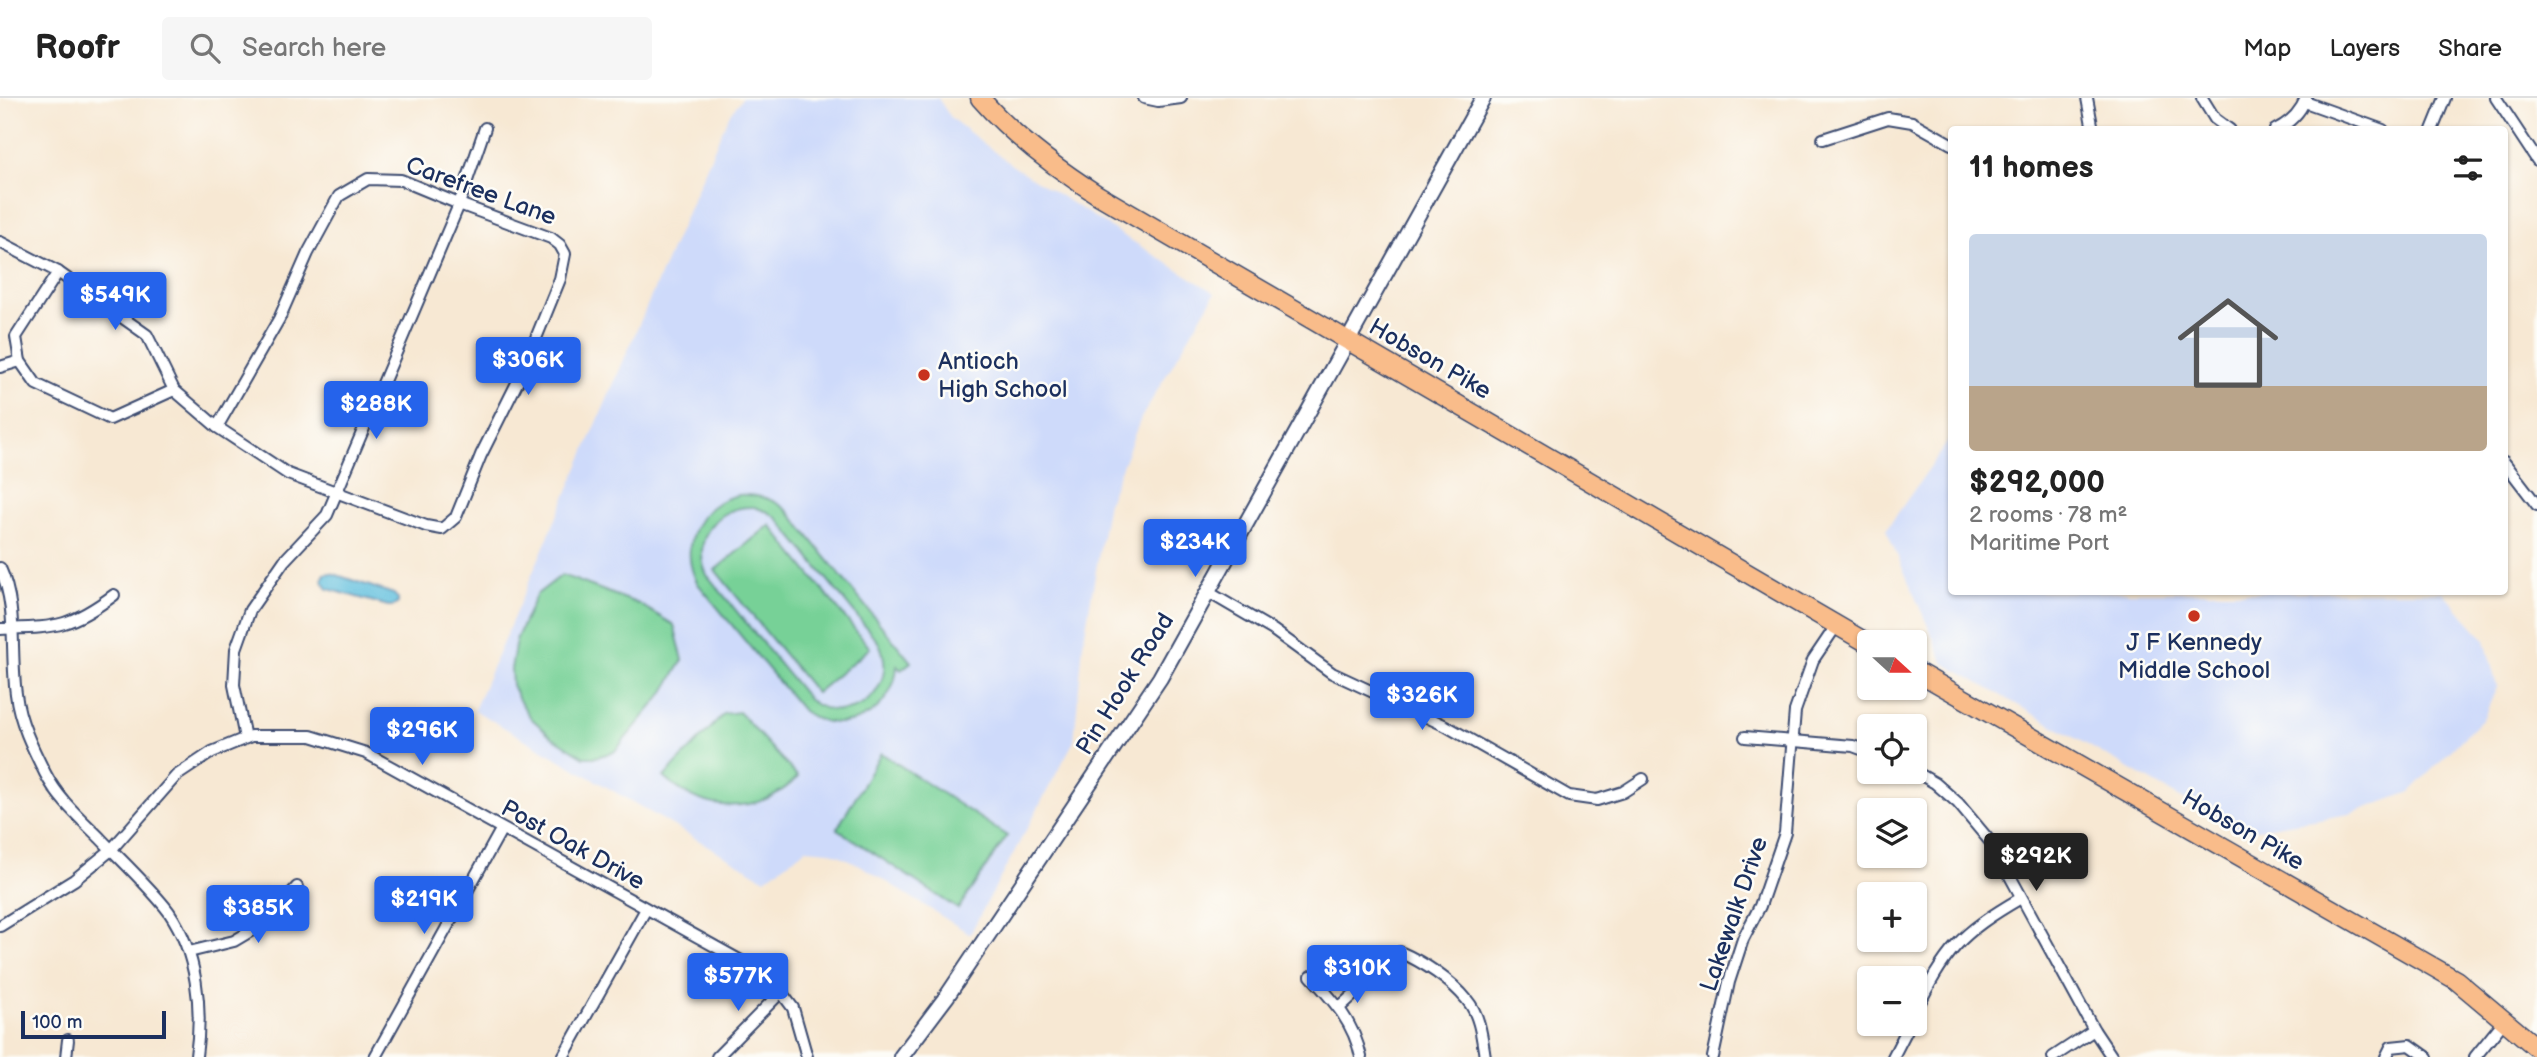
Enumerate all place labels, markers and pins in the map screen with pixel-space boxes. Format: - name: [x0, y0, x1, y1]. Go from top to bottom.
- pin: $549K: [66, 272, 164, 332]
- pin: $306K: [479, 338, 577, 397]
- place label: Antioch High School: [938, 347, 1067, 404]
- marker: Antioch High School: [916, 367, 932, 383]
- pin: $288K: [327, 382, 425, 441]
- pin: $234K: [1146, 519, 1244, 579]
- marker: J F Kennedy Middle School: [2186, 608, 2202, 624]
- place label: J F Kennedy Middle School: [2118, 628, 2270, 685]
- pin: $326K: [1373, 672, 1471, 732]
- pin: $296K: [373, 708, 471, 767]
- pin: $292K: [1987, 834, 2085, 893]
- pin: $219K: [375, 876, 473, 936]
- pin: $385K: [209, 886, 307, 945]
- pin: $310K: [1308, 946, 1406, 1005]
- pin: $577K: [689, 954, 787, 1013]

